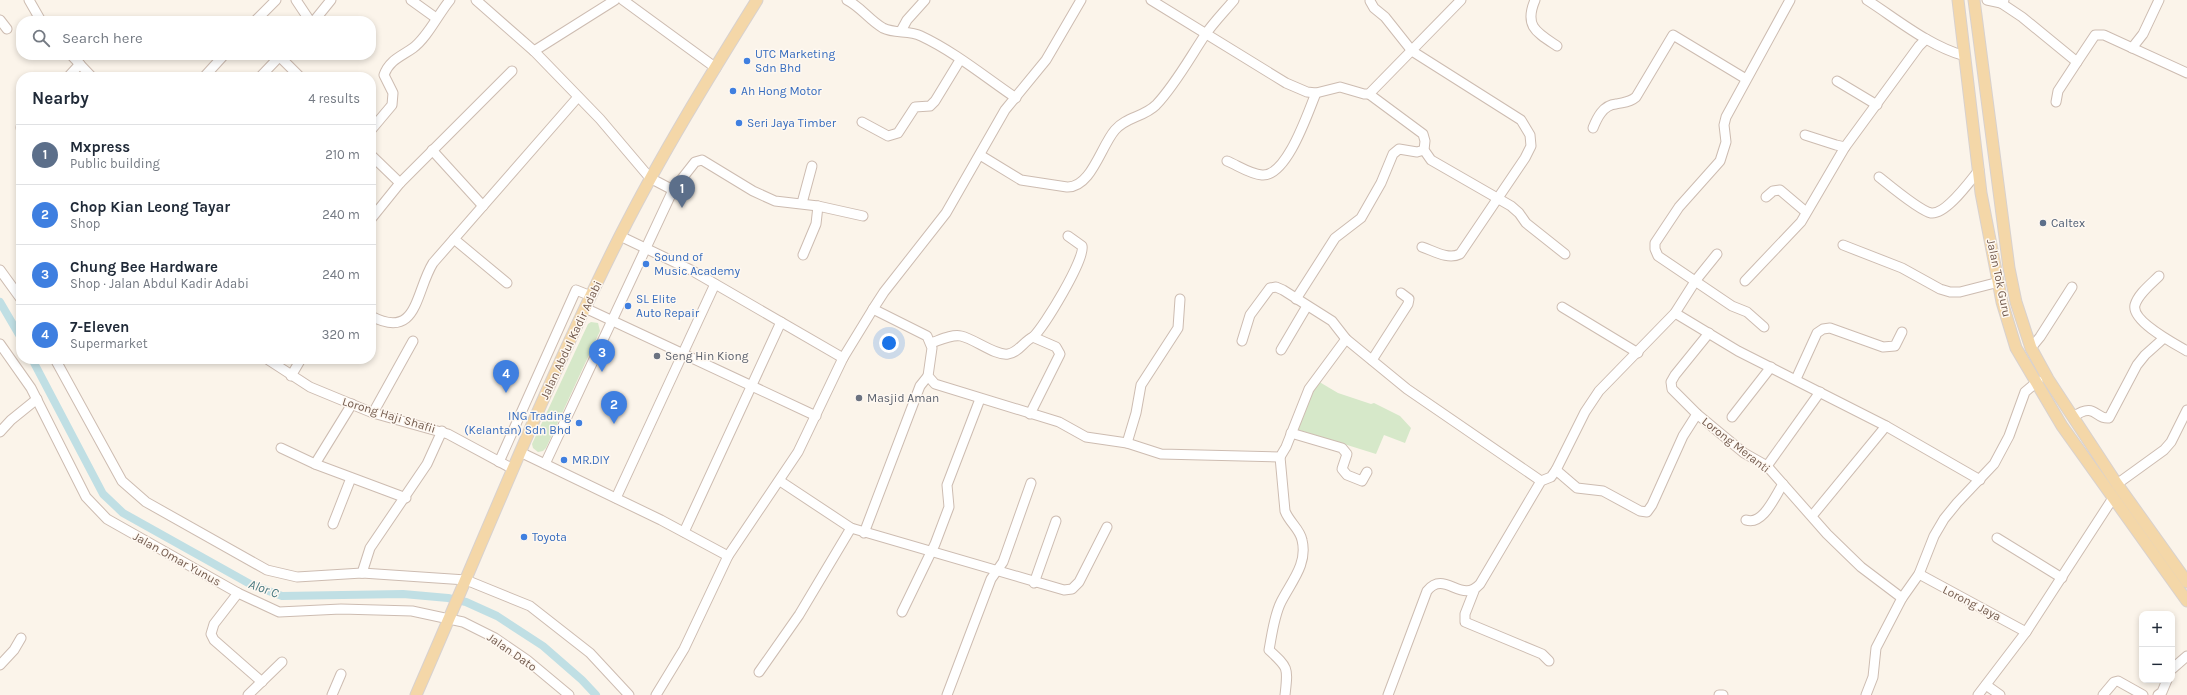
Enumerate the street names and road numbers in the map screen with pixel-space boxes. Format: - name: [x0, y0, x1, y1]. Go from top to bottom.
- street label: Jalan Tok Guru: [1984, 238, 2014, 318]
- street label: Jalan Abdul Kadir Adabi: [537, 279, 605, 401]
- street label: Lorong Haji Shafii: [341, 394, 437, 436]
- street label: Lorong Meranti: [1699, 414, 1773, 476]
- street label: Jalan Omar Yunus: [131, 529, 223, 589]
- street label: Lorong Jaya: [1940, 582, 2004, 624]
- street label: Jalan Dato: [485, 630, 539, 674]

